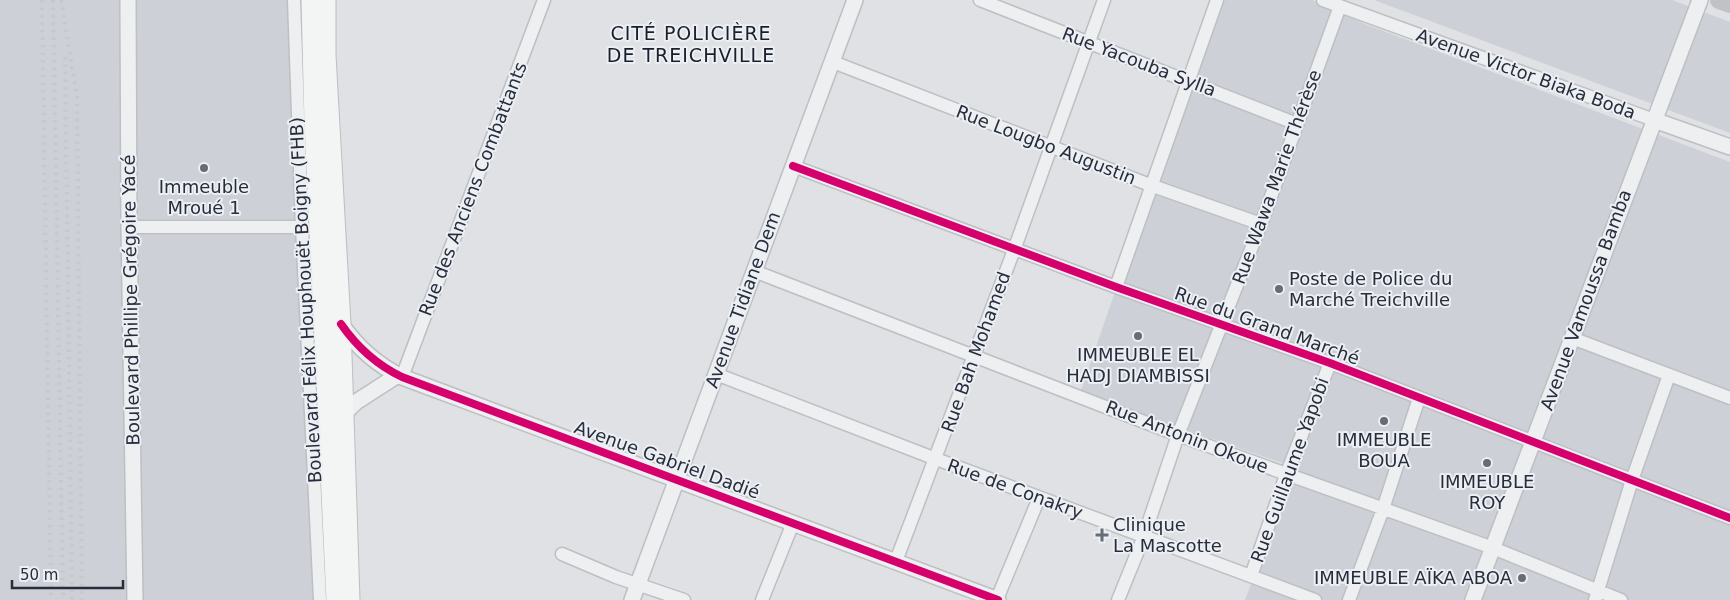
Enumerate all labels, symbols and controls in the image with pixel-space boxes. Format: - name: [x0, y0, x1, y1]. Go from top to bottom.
- district label: CITÉ POLICIÈRE DE TREICHVILLE: [607, 22, 775, 66]
- street label: Rue Yacouba Sylla: [1059, 23, 1219, 101]
- street label: Avenue Victor Biaka Boda: [1414, 24, 1639, 123]
- street label: Rue des Anciens Combattants: [414, 59, 531, 319]
- street label: Rue Wawa Marie Thérèse: [1228, 67, 1325, 287]
- street label: Rue Lougbo Augustin: [953, 101, 1139, 189]
- street label: Boulevard Félix Houphouët Boigny (FHB): [285, 116, 326, 484]
- street label: Boulevard Phillipe Grégoire Yacé: [117, 154, 144, 446]
- marker: Immeuble Mroué 1: [198, 162, 210, 174]
- place label: Immeuble Mroué 1: [159, 176, 249, 218]
- street label: Avenue Vamoussa Bamba: [1536, 187, 1635, 413]
- street label: Avenue Tidiane Dem: [701, 209, 784, 391]
- place label: Poste de Police du Marché Treichville: [1289, 268, 1452, 310]
- street label: Rue Bah Mohamed: [937, 269, 1014, 435]
- street label: Rue du Grand Marché: [1172, 282, 1363, 369]
- marker: Poste de Police du Marché Treichville: [1273, 283, 1285, 295]
- marker: IMMEUBLE EL HADJ DIAMBISSI: [1132, 330, 1144, 342]
- place label: IMMEUBLE EL HADJ DIAMBISSI: [1066, 344, 1210, 386]
- street label: Rue Guillaume Yapobi: [1246, 374, 1333, 565]
- street label: Rue Antonin Okoue: [1103, 396, 1272, 477]
- marker: IMMEUBLE BOUA: [1378, 415, 1390, 427]
- street label: Avenue Gabriel Dadié: [572, 416, 763, 503]
- place label: IMMEUBLE BOUA: [1337, 429, 1431, 471]
- street label: Rue de Conakry: [945, 454, 1086, 523]
- marker: IMMEUBLE ROY: [1481, 457, 1493, 469]
- place label: IMMEUBLE ROY: [1440, 471, 1534, 513]
- place label: Clinique La Mascotte: [1113, 514, 1222, 556]
- marker: Clinique La Mascotte: [1095, 528, 1109, 542]
- scale bar: [12, 558, 124, 590]
- text: 50 m: [20, 566, 58, 584]
- place label: IMMEUBLE AÏKA ABOA: [1314, 567, 1513, 588]
- marker: IMMEUBLE AÏKA ABOA: [1516, 572, 1528, 584]

